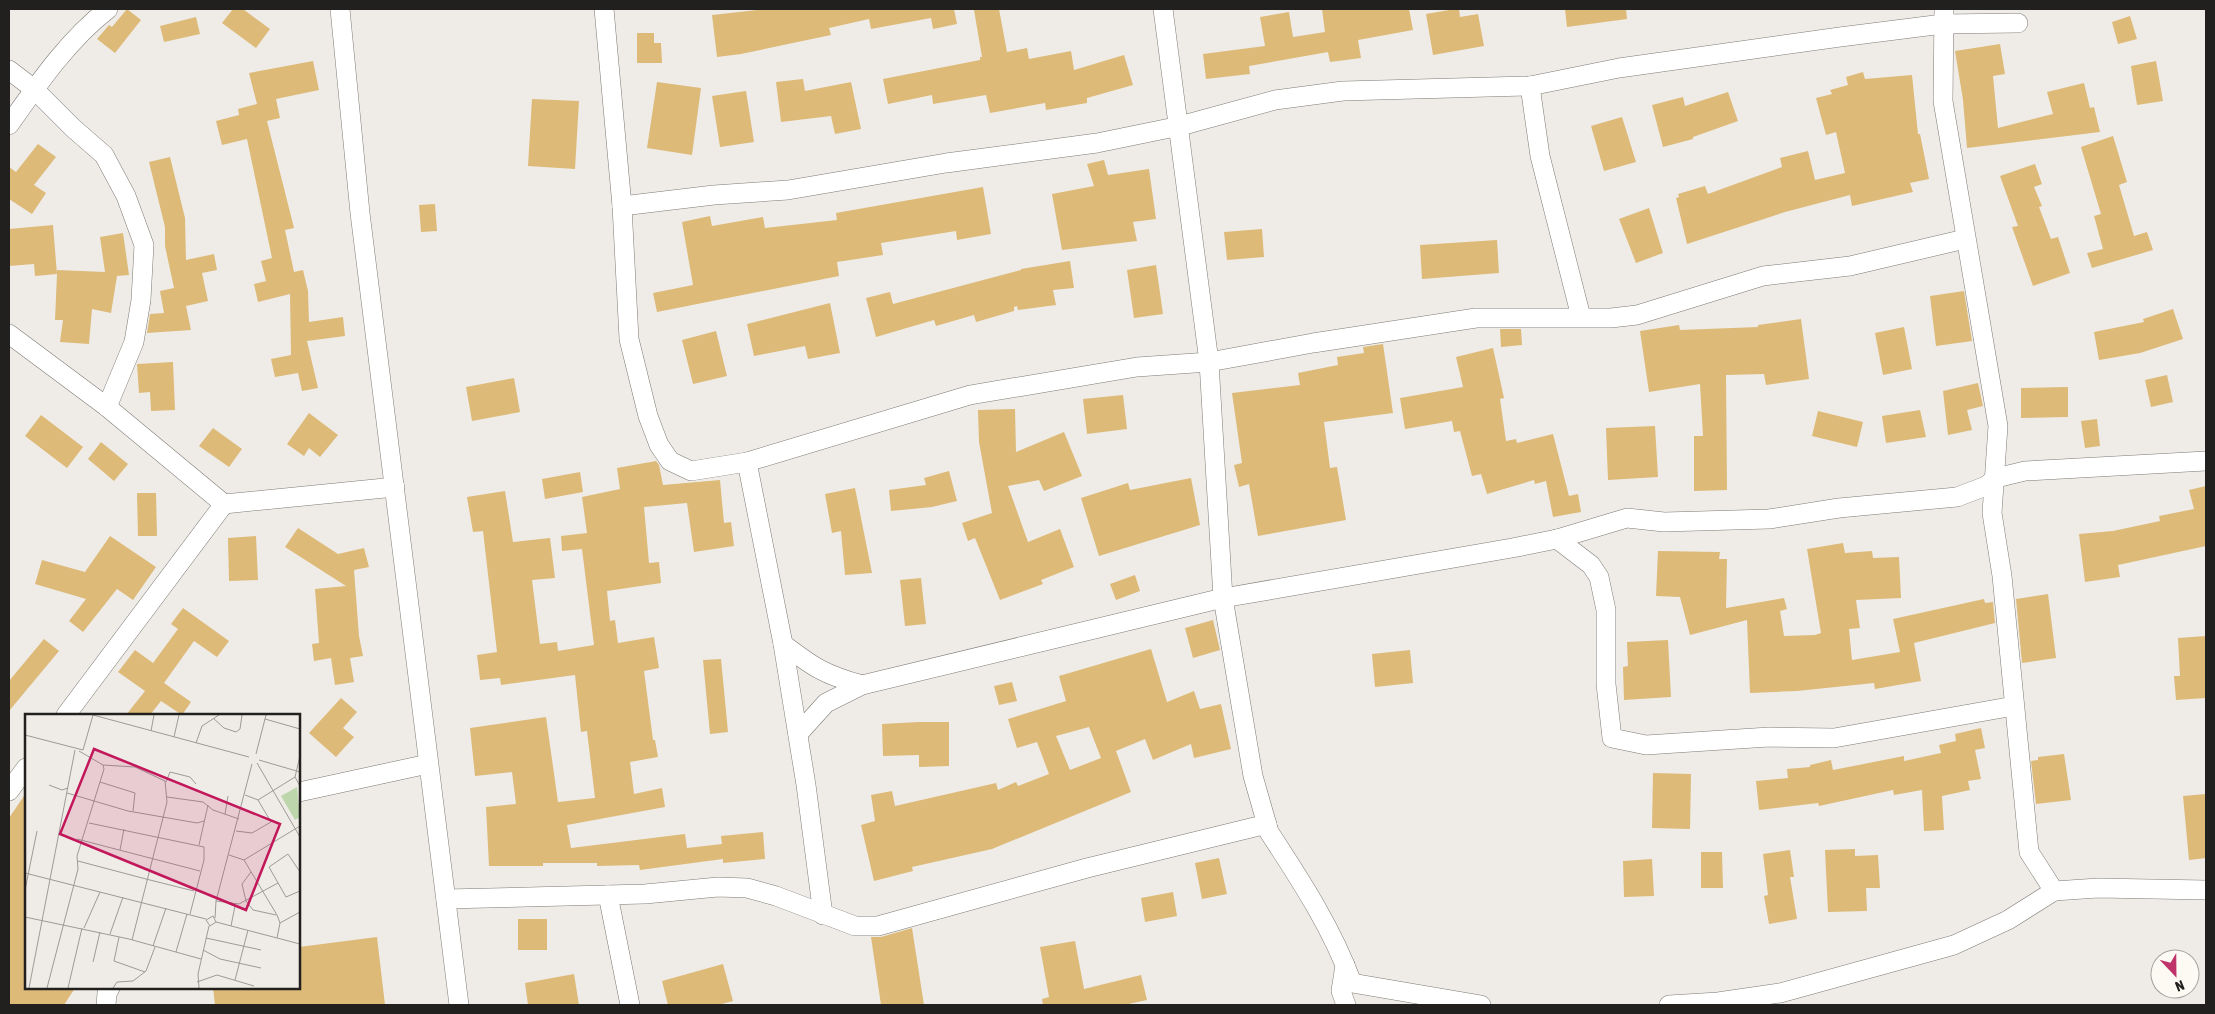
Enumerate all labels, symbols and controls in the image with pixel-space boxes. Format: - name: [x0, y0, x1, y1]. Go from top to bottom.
- inset map: [25, 714, 300, 989]
- north arrow: [2150, 949, 2200, 999]
- text: N: [2173, 977, 2187, 995]

